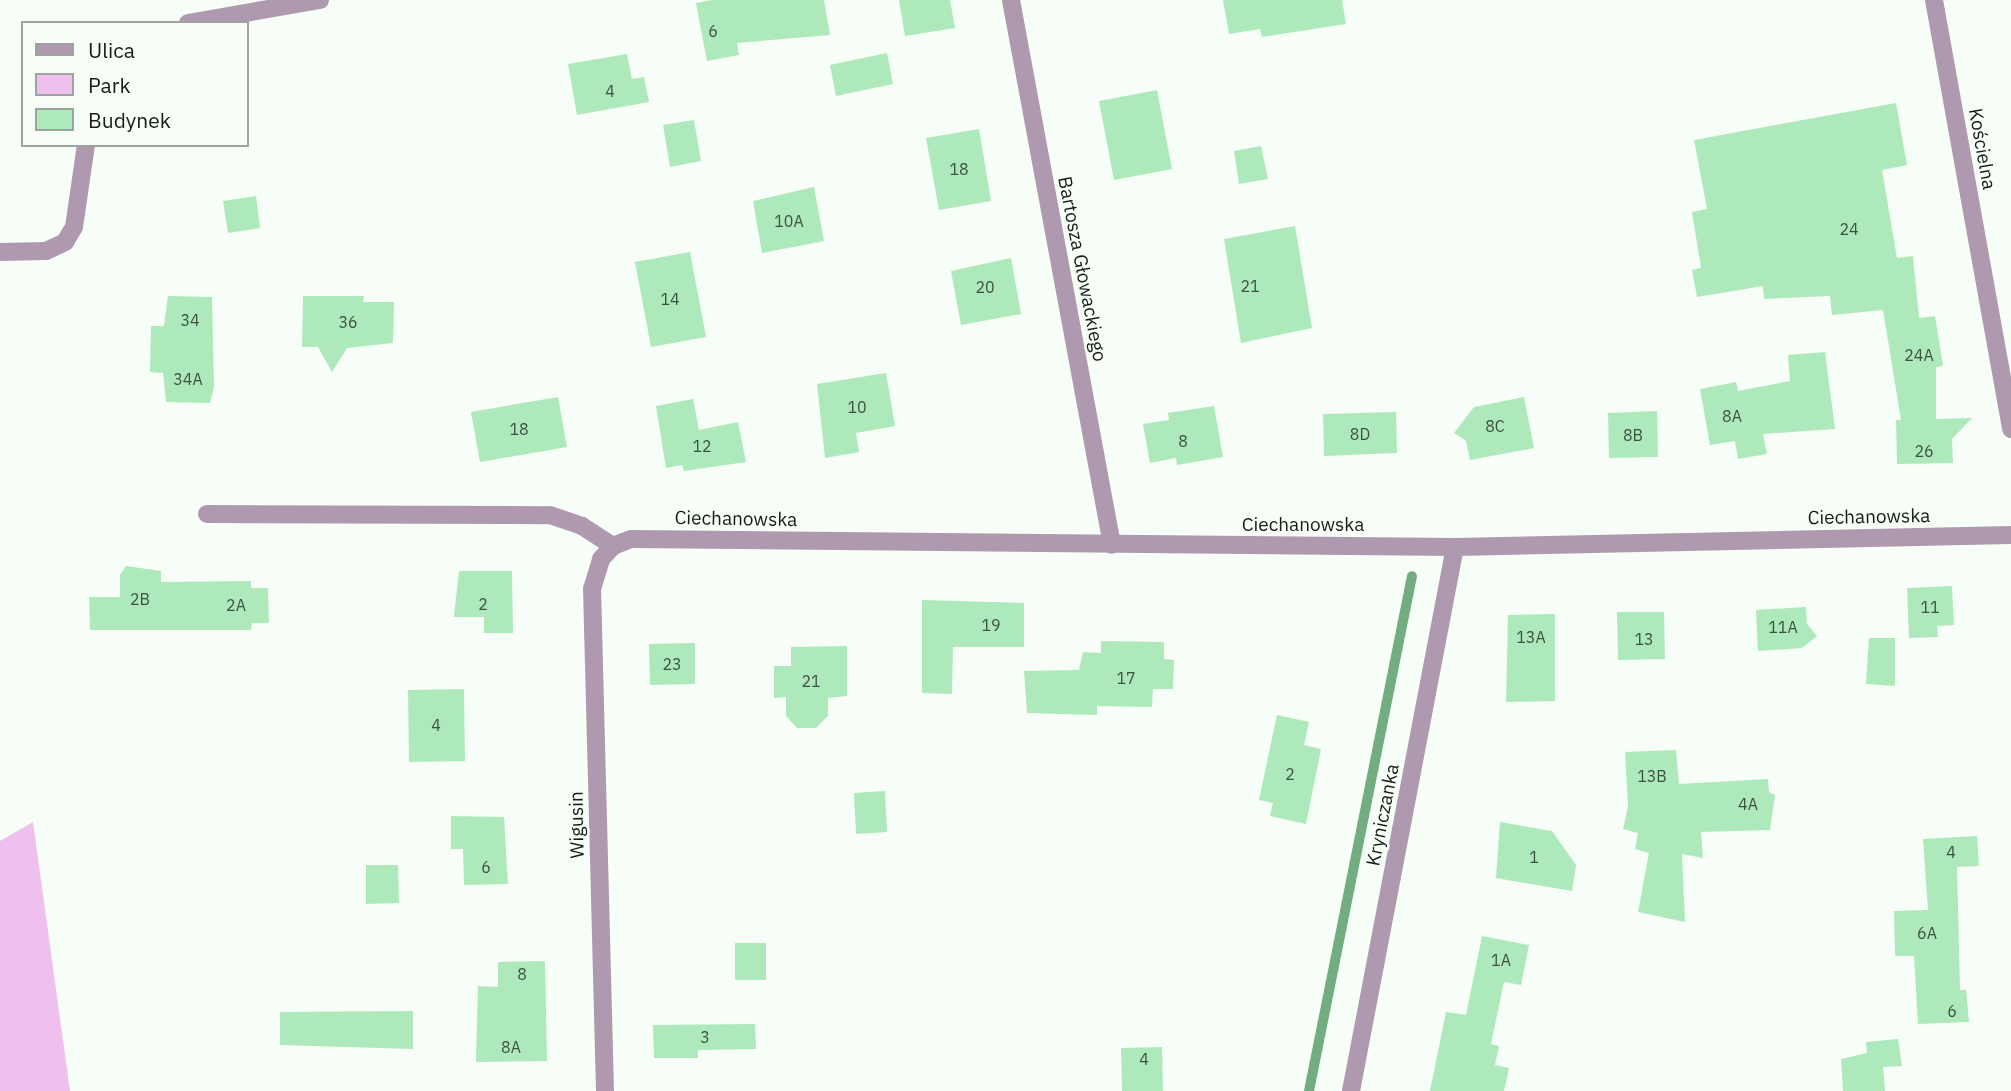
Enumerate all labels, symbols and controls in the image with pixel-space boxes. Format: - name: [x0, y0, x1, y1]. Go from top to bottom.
- legend: [21, 21, 248, 147]
- house number: 6: [708, 21, 718, 41]
- text: Ulica: [88, 36, 135, 64]
- text: Park: [88, 71, 131, 99]
- house number: 4: [605, 81, 615, 101]
- text: Budynek: [88, 106, 171, 134]
- street label: Kościelna: [1964, 106, 2000, 192]
- house number: 18: [949, 159, 969, 179]
- street label: Bartosza Głowackiego: [1053, 174, 1111, 364]
- house number: 10A: [774, 211, 804, 231]
- house number: 24: [1839, 219, 1859, 239]
- house number: 21: [1240, 276, 1260, 296]
- house number: 20: [975, 277, 995, 297]
- house number: 14: [660, 289, 680, 309]
- house number: 34: [180, 310, 200, 330]
- house number: 36: [338, 312, 358, 332]
- house number: 24A: [1904, 345, 1934, 365]
- house number: 34A: [173, 369, 203, 389]
- house number: 10: [847, 397, 867, 417]
- house number: 8A: [1722, 406, 1742, 426]
- house number: 8C: [1485, 416, 1505, 436]
- house number: 18: [509, 419, 529, 439]
- house number: 8D: [1350, 424, 1370, 444]
- house number: 8B: [1623, 425, 1643, 445]
- house number: 8: [1178, 431, 1188, 451]
- house number: 12: [692, 436, 712, 456]
- house number: 26: [1914, 441, 1934, 461]
- street label: Ciechanowska: [1807, 505, 1931, 529]
- street label: Ciechanowska: [674, 507, 798, 531]
- street label: Ciechanowska: [1242, 514, 1364, 536]
- house number: 2B: [130, 589, 150, 609]
- house number: 2: [478, 594, 488, 614]
- house number: 2A: [226, 595, 246, 615]
- house number: 11: [1920, 597, 1940, 617]
- house number: 19: [981, 615, 1001, 635]
- house number: 11A: [1768, 617, 1798, 637]
- house number: 13A: [1516, 627, 1546, 647]
- house number: 13: [1634, 629, 1654, 649]
- house number: 23: [662, 654, 682, 674]
- house number: 17: [1116, 668, 1136, 688]
- house number: 21: [801, 671, 821, 691]
- house number: 4: [431, 715, 441, 735]
- street label: Kryniczanka: [1362, 762, 1404, 868]
- house number: 2: [1285, 764, 1295, 784]
- house number: 13B: [1637, 766, 1667, 786]
- street label: Wigusin: [565, 791, 589, 859]
- house number: 4A: [1738, 794, 1758, 814]
- house number: 4: [1946, 842, 1956, 862]
- house number: 1: [1529, 847, 1539, 867]
- house number: 6: [481, 857, 491, 877]
- house number: 6A: [1917, 923, 1937, 943]
- house number: 1A: [1491, 950, 1511, 970]
- house number: 8: [517, 964, 527, 984]
- house number: 6: [1947, 1001, 1957, 1021]
- house number: 3: [700, 1027, 710, 1047]
- house number: 8A: [501, 1037, 521, 1057]
- house number: 4: [1139, 1049, 1149, 1069]

